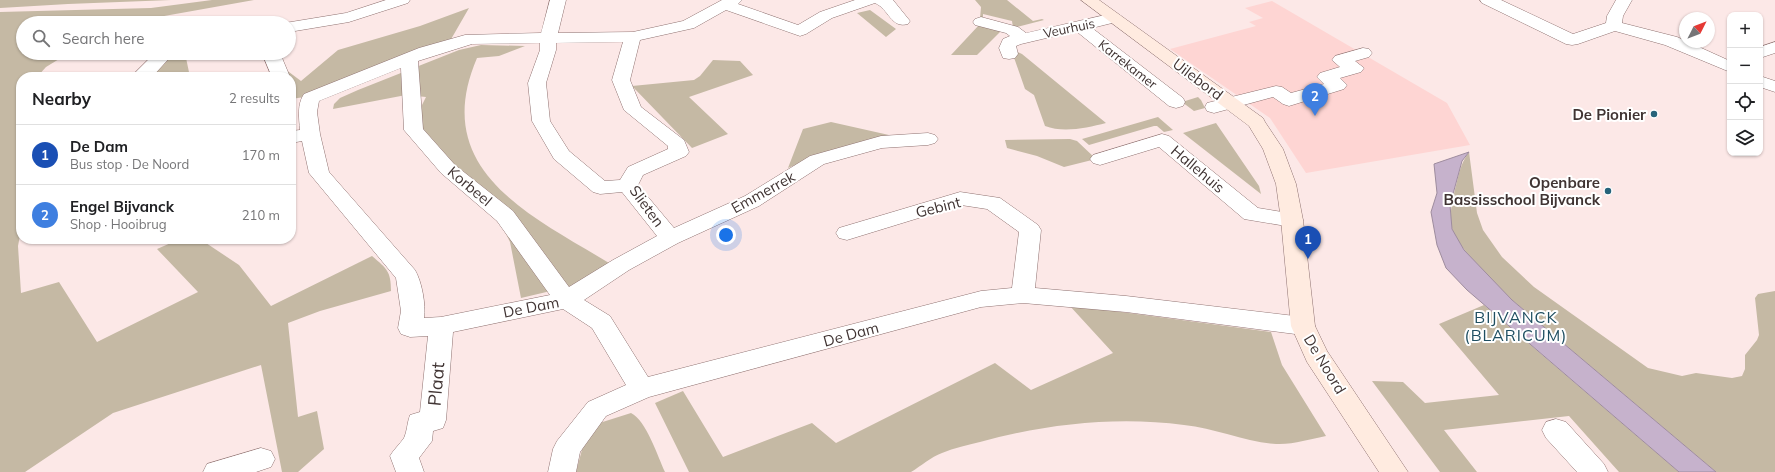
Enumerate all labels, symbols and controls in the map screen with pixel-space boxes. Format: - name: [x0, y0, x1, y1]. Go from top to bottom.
- north arrow: [1679, 12, 1715, 48]
- map controls: [1727, 12, 1763, 156]
- button: +: [1727, 12, 1763, 48]
- street label: Veurhuis: [1042, 15, 1096, 41]
- search box: [16, 16, 296, 60]
- icon: search: [30, 27, 52, 49]
- text: Search here: [62, 29, 144, 48]
- street label: Karrekamer: [1095, 36, 1161, 92]
- button: −: [1727, 48, 1763, 84]
- street label: Uilebord: [1169, 54, 1227, 104]
- pin: 2: [1302, 83, 1328, 116]
- button: locate: [1727, 84, 1763, 120]
- text: Nearby: [32, 88, 91, 109]
- text: 2 results: [229, 90, 280, 106]
- place label: De Pionier: [1572, 105, 1646, 124]
- marker: De Pionier: [1649, 109, 1659, 119]
- button: layers: [1727, 120, 1763, 156]
- text: De Dam: [70, 137, 128, 156]
- street label: Hallehuis: [1167, 141, 1229, 197]
- text: 1: [41, 147, 49, 163]
- text: 170 m: [242, 147, 280, 163]
- text: Bus stop · De Noord: [70, 156, 189, 172]
- street label: Korbeel: [444, 162, 496, 210]
- street label: Emmerrek: [728, 167, 798, 217]
- place label: Openbare Bassisschool Bijvanck: [1444, 173, 1601, 209]
- street label: Slieten: [626, 181, 668, 231]
- marker: Openbare Bassisschool Bijvanck: [1603, 186, 1613, 196]
- street label: Gebint: [914, 192, 962, 222]
- text: Engel Bijvanck: [70, 197, 174, 216]
- text: 2: [41, 207, 49, 223]
- text: 210 m: [242, 207, 280, 223]
- text: Shop · Hooibrug: [70, 216, 167, 232]
- your location: [716, 225, 736, 245]
- pin: 1: [1295, 226, 1321, 259]
- street label: De Dam: [501, 292, 561, 322]
- district label: BIJVANCK (BLARICUM): [1465, 307, 1567, 345]
- street label: De Dam: [821, 317, 881, 351]
- street label: De Noord: [1300, 331, 1350, 397]
- street label: Plaat: [423, 361, 449, 407]

